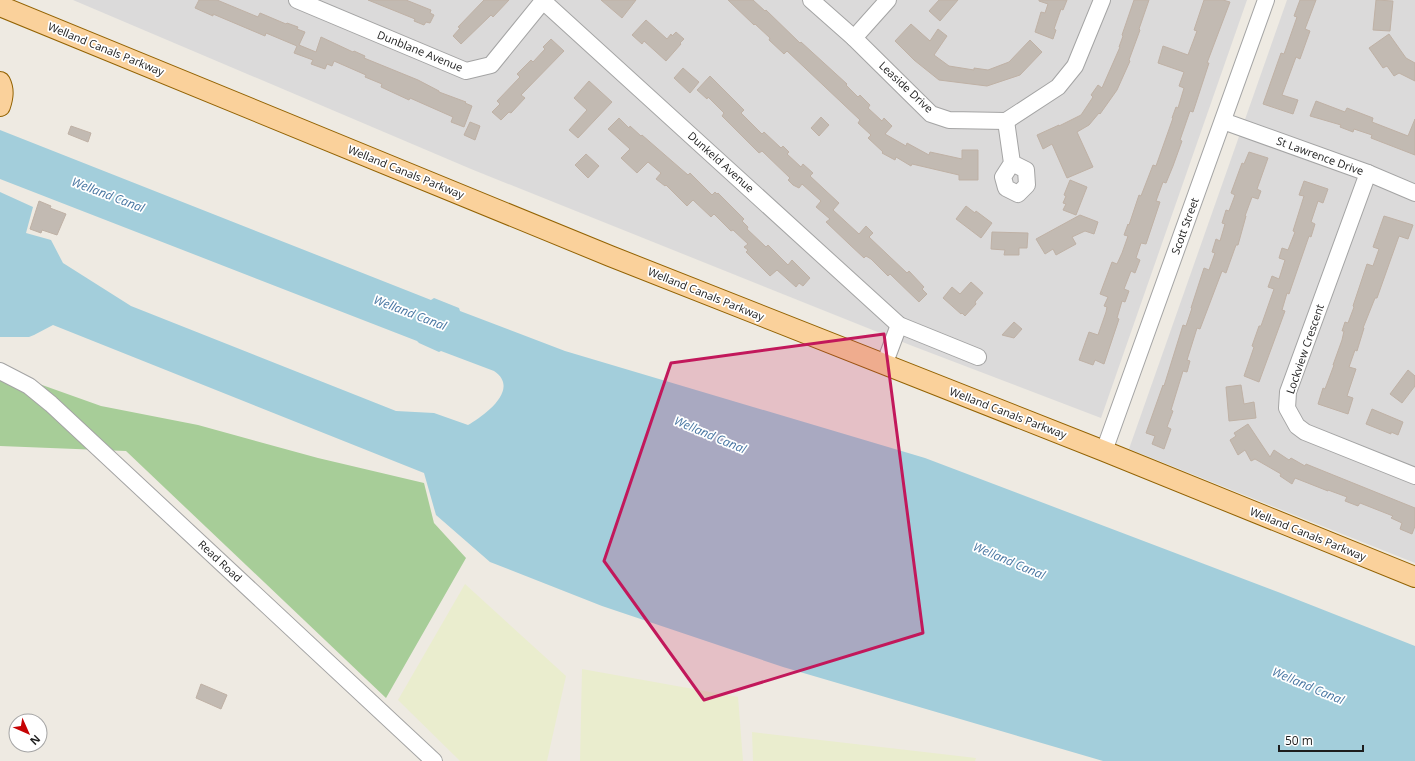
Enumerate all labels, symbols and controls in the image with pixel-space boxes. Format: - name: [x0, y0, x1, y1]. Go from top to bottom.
- street label: Welland Canals Parkway: [46, 18, 167, 79]
- street label: Dunblane Avenue: [375, 27, 465, 75]
- street label: Leaside Drive: [876, 58, 937, 116]
- street label: Dunkeld Avenue: [685, 128, 758, 195]
- street label: St Lawrence Drive: [1274, 133, 1366, 178]
- street label: Welland Canals Parkway: [346, 141, 467, 202]
- water label: Welland Canal: [69, 173, 148, 217]
- street label: Scott Street: [1167, 195, 1202, 256]
- street label: Welland Canals Parkway: [646, 263, 767, 324]
- water label: Welland Canal: [371, 291, 450, 335]
- street label: Lockview Crescent: [1282, 302, 1327, 396]
- street label: Welland Canals Parkway: [947, 383, 1069, 442]
- water label: Welland Canal: [672, 412, 750, 458]
- street label: Welland Canals Parkway: [1248, 503, 1369, 564]
- street label: Read Road: [195, 536, 246, 585]
- water label: Welland Canal: [971, 538, 1049, 584]
- water label: Welland Canal: [1270, 663, 1348, 709]
- north arrow: [8, 713, 48, 753]
- scale bar: [1279, 727, 1363, 753]
- text: N: [27, 732, 44, 749]
- text: 50 m: [1285, 732, 1313, 749]

